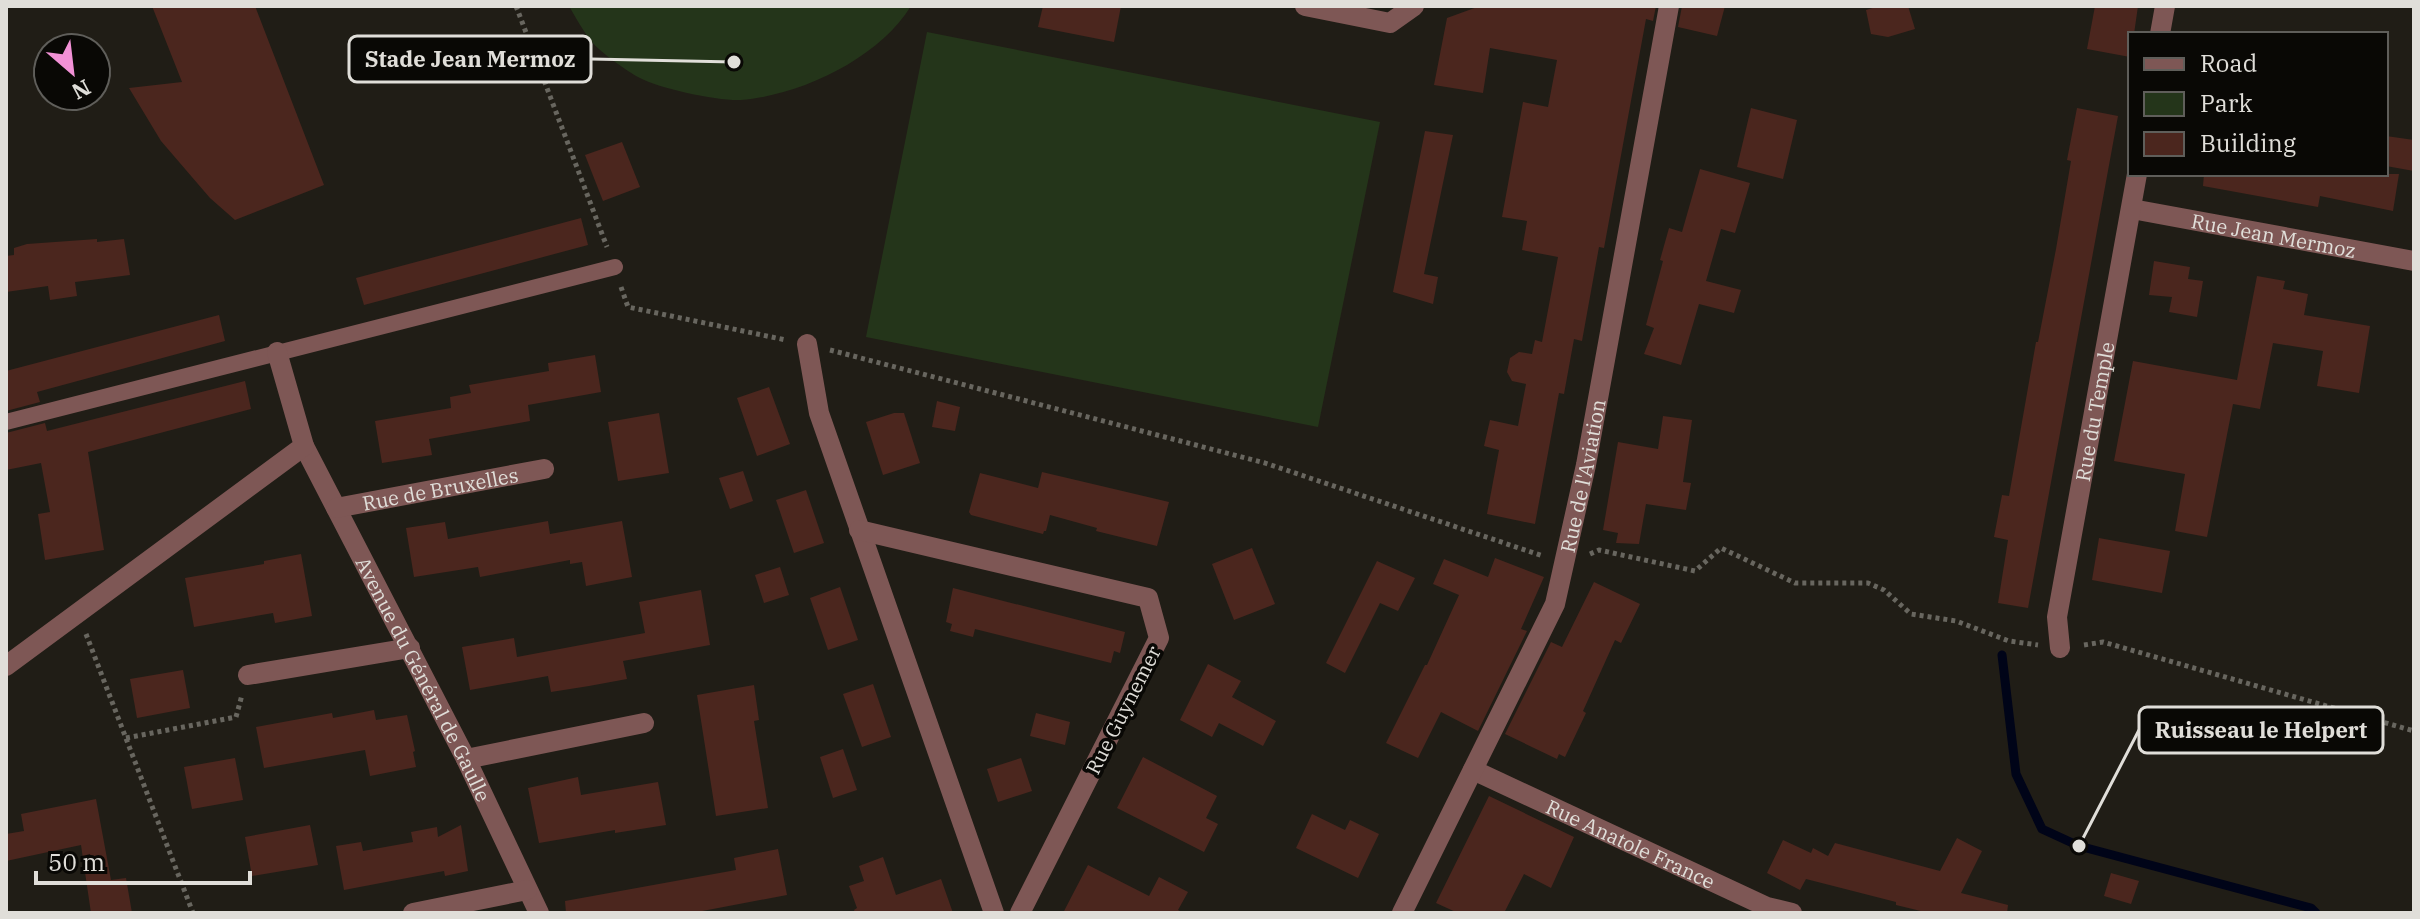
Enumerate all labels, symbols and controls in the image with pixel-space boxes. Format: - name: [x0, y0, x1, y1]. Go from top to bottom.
- north arrow: [32, 32, 112, 112]
- legend: [2128, 32, 2388, 176]
- callout: Stade Jean Mermoz: [349, 36, 591, 82]
- text: Stade Jean Mermoz: [365, 44, 575, 73]
- text: Road: [2200, 47, 2257, 79]
- text: N: [67, 73, 96, 107]
- text: Park: [2200, 87, 2252, 119]
- text: Building: [2200, 127, 2296, 159]
- street label: Rue Jean Mermoz: [2189, 207, 2358, 264]
- street label: Rue du Temple: [2068, 340, 2120, 483]
- street label: Rue de l'Aviation: [1553, 397, 1611, 555]
- street label: Rue de Bruxelles: [360, 461, 520, 516]
- street label: Avenue du Général de Gaulle: [350, 552, 498, 806]
- street label: Rue Guynemer: [1079, 641, 1167, 779]
- callout: Ruisseau le Helpert: [2139, 707, 2383, 753]
- text: Ruisseau le Helpert: [2155, 715, 2367, 744]
- street label: Rue Anatole France: [1542, 792, 1720, 894]
- scale bar: [36, 835, 250, 885]
- text: 50 m: [48, 846, 105, 878]

